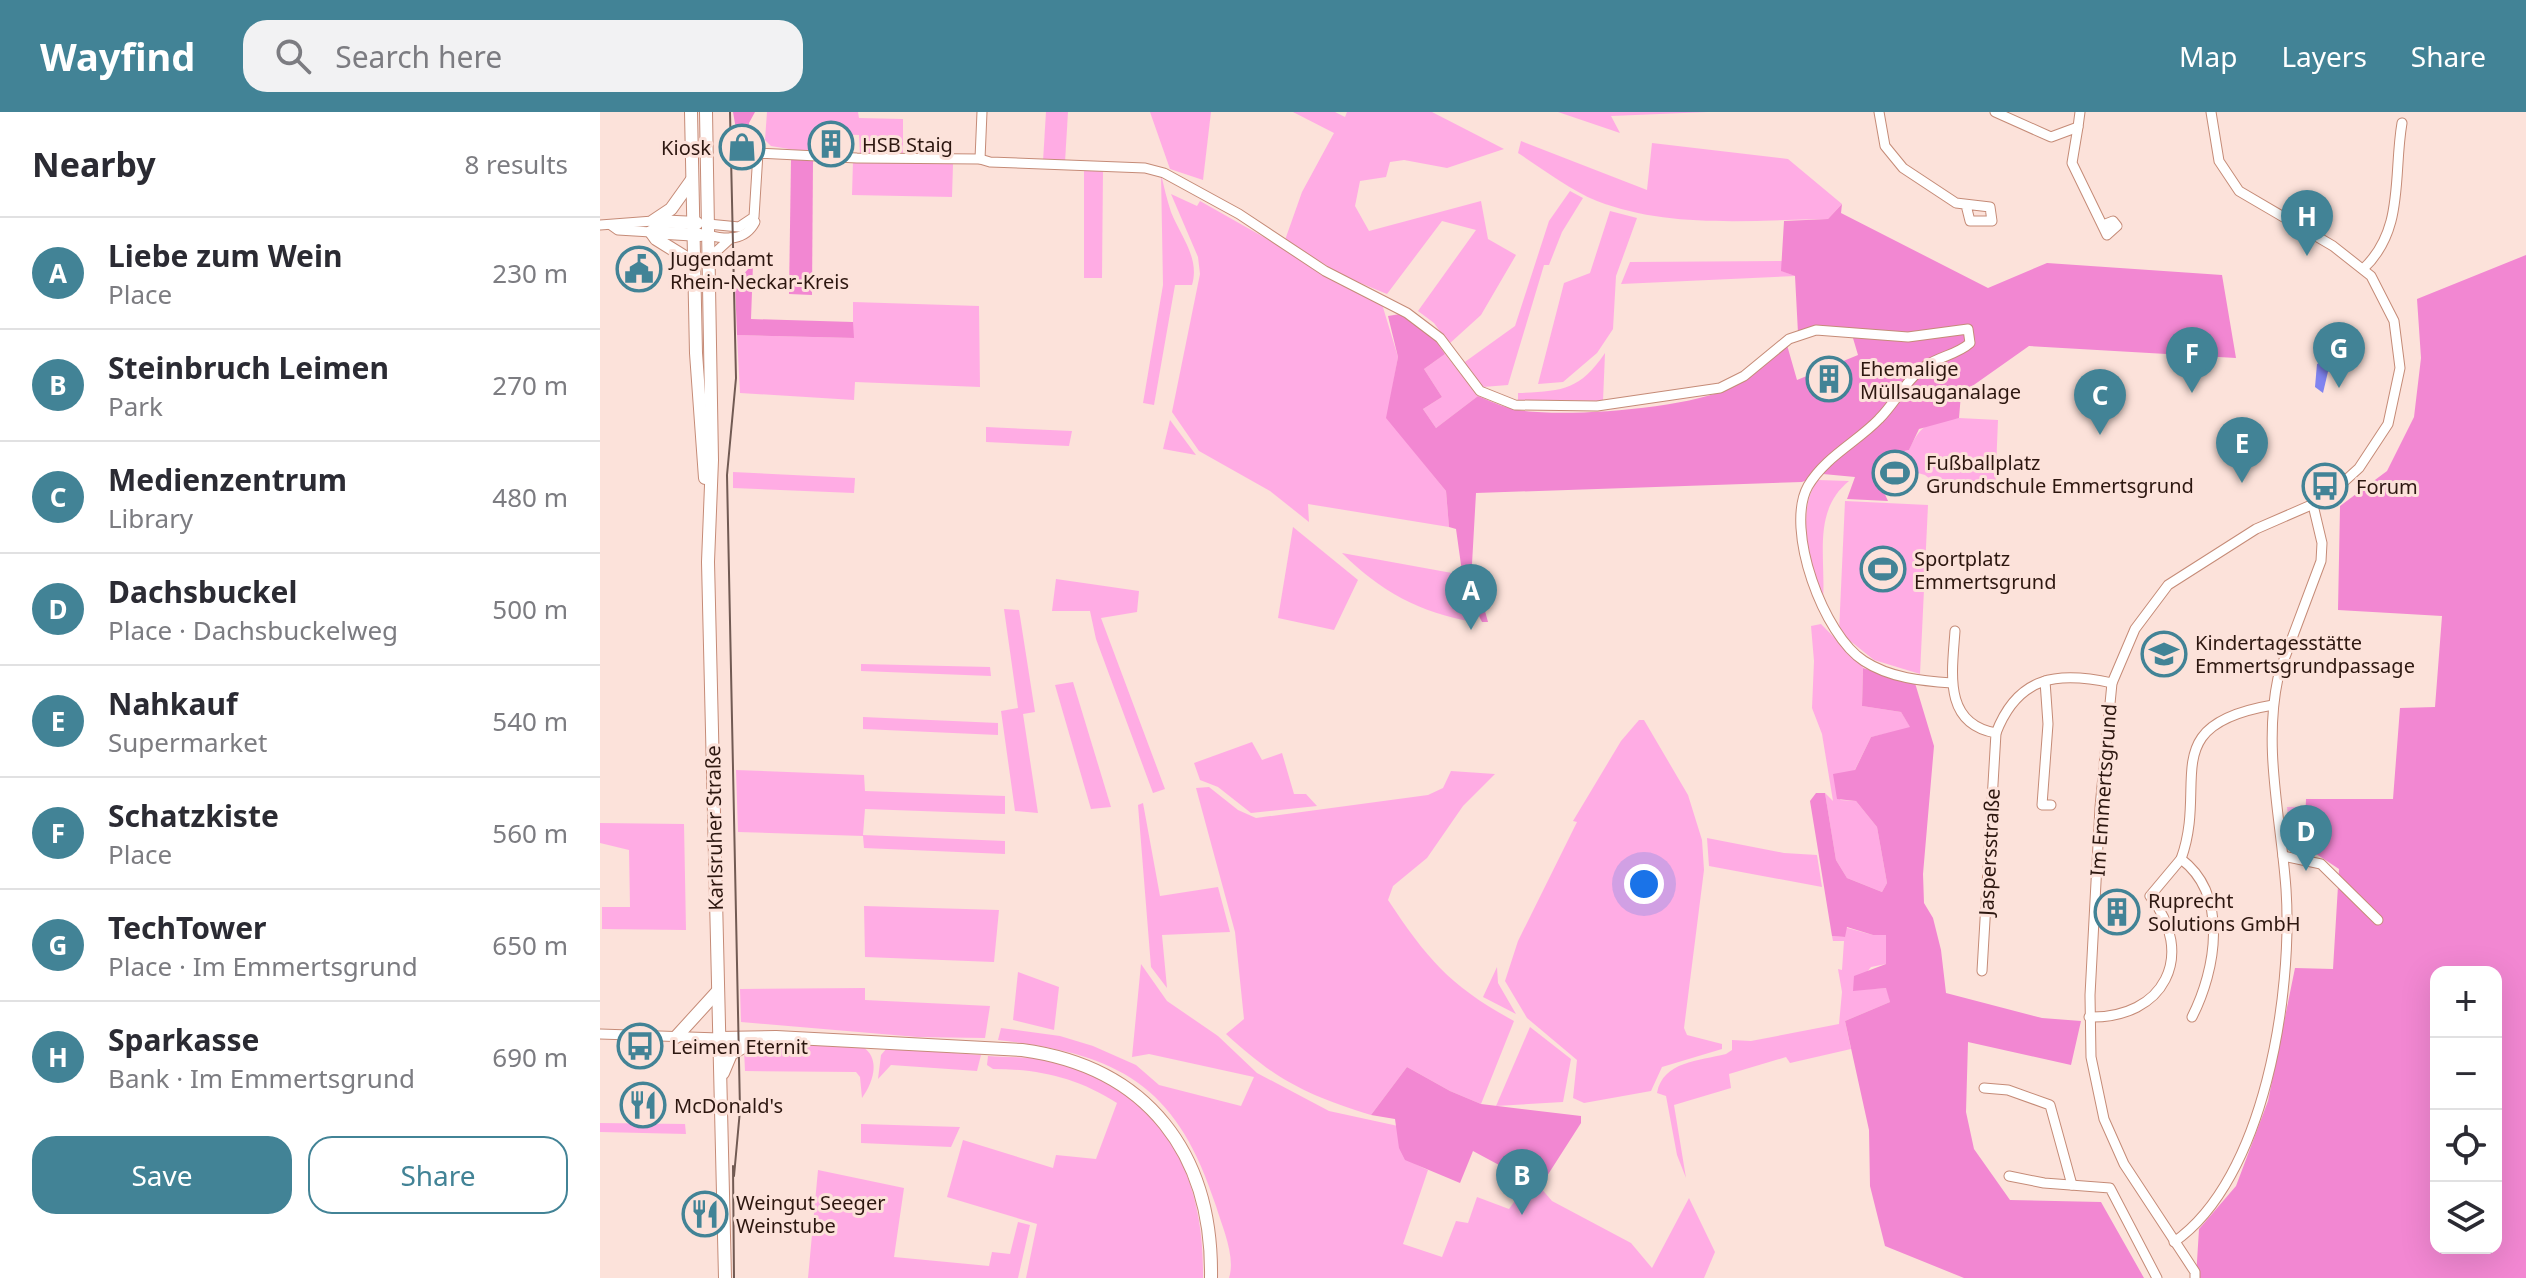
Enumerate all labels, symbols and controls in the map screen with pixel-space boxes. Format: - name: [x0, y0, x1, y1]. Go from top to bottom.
- search box: [243, 20, 803, 92]
- text: Wayfind: [40, 30, 195, 82]
- icon: search: [271, 34, 315, 78]
- text: Search here: [335, 36, 502, 77]
- text: Map: [2179, 37, 2237, 75]
- text: Layers: [2281, 37, 2367, 75]
- text: Share: [2411, 37, 2486, 75]
- building icon: HSB Staig: [807, 120, 855, 168]
- shop icon: Kiosk: [718, 123, 766, 171]
- place label: HSB Staig: [862, 131, 953, 158]
- place label: Kiosk: [661, 134, 711, 161]
- text: Nearby: [32, 141, 156, 187]
- text: 8 results: [464, 146, 568, 182]
- pin: H: [2281, 190, 2333, 256]
- text: Liebe zum Wein: [108, 235, 342, 276]
- public building icon: Jugendamt Rhein-Neckar-Kreis: [615, 245, 663, 293]
- place label: Jugendamt Rhein-Neckar-Kreis: [668, 245, 849, 295]
- text: A: [49, 255, 67, 291]
- text: 230 m: [492, 255, 568, 291]
- text: Place: [108, 276, 172, 312]
- pin: G: [2313, 322, 2365, 388]
- pin: F: [2166, 327, 2218, 393]
- text: Steinbruch Leimen: [108, 347, 389, 388]
- building icon: Ehemalige Müllsauganalage: [1805, 355, 1853, 403]
- place label: Ehemalige Müllsauganalage: [1860, 355, 2021, 405]
- text: B: [49, 367, 67, 403]
- text: 270 m: [492, 367, 568, 403]
- pin: C: [2074, 369, 2126, 435]
- text: Park: [108, 388, 163, 424]
- pin: E: [2216, 417, 2268, 483]
- sports icon: Fußballplatz Grundschule Emmertsgrund: [1871, 449, 1919, 497]
- place label: Fußballplatz Grundschule Emmertsgrund: [1926, 449, 2194, 499]
- text: Medienzentrum: [108, 459, 347, 500]
- bus stop icon: Forum: [2301, 462, 2349, 510]
- place label: Forum: [2356, 473, 2418, 500]
- text: C: [50, 479, 66, 515]
- text: 480 m: [492, 479, 568, 515]
- text: Library: [108, 500, 193, 536]
- sports icon: Sportplatz Emmertsgrund: [1859, 545, 1907, 593]
- place label: Sportplatz Emmertsgrund: [1914, 545, 2056, 595]
- pin: A: [1445, 564, 1497, 630]
- text: Dachsbuckel: [108, 571, 297, 612]
- text: D: [48, 591, 68, 627]
- text: 500 m: [492, 591, 568, 627]
- text: Place · Dachsbuckelweg: [108, 612, 398, 648]
- place label: Kindertagesstätte Emmertsgrundpassage: [2195, 629, 2415, 679]
- school or university icon: Kindertagesstätte Emmertsgrundpassage: [2140, 630, 2188, 678]
- text: Nahkauf: [108, 683, 238, 724]
- text: E: [51, 703, 65, 739]
- text: 540 m: [492, 703, 568, 739]
- street label: Im Emmertsgrund: [2083, 703, 2123, 877]
- text: Supermarket: [108, 724, 267, 760]
- street label: Karlsruher Straße: [699, 745, 729, 911]
- street label: Jaspersstraße: [1972, 788, 2006, 918]
- text: Schatzkiste: [108, 795, 279, 836]
- pin: D: [2280, 805, 2332, 871]
- text: F: [51, 815, 65, 851]
- text: 560 m: [492, 815, 568, 851]
- text: Place: [108, 836, 172, 872]
- your location: [1624, 864, 1664, 904]
- place label: Ruprecht Solutions GmbH: [2148, 887, 2301, 937]
- building icon: Ruprecht Solutions GmbH: [2093, 888, 2141, 936]
- text: TechTower: [108, 907, 266, 948]
- text: G: [49, 927, 67, 963]
- text: 650 m: [492, 927, 568, 963]
- text: Place · Im Emmertsgrund: [108, 948, 418, 984]
- map controls: [2430, 966, 2502, 1254]
- button: +: [2430, 966, 2502, 1038]
- text: Sparkasse: [108, 1019, 259, 1060]
- bus stop icon: Leimen Eternit: [616, 1022, 664, 1070]
- place label: Leimen Eternit: [671, 1033, 808, 1060]
- button: −: [2430, 1038, 2502, 1110]
- text: H: [48, 1039, 68, 1075]
- text: 690 m: [492, 1039, 568, 1075]
- text: Bank · Im Emmertsgrund: [108, 1060, 415, 1096]
- restaurant icon: McDonald's: [619, 1081, 667, 1129]
- place label: McDonald's: [674, 1092, 783, 1119]
- button: locate: [2430, 1110, 2502, 1182]
- button: Save: [32, 1136, 292, 1214]
- button: Share: [308, 1136, 568, 1214]
- pin: B: [1496, 1149, 1548, 1215]
- button: layers: [2430, 1182, 2502, 1254]
- place label: Weingut Seeger Weinstube: [736, 1189, 885, 1239]
- restaurant icon: Weingut Seeger Weinstube: [681, 1190, 729, 1238]

